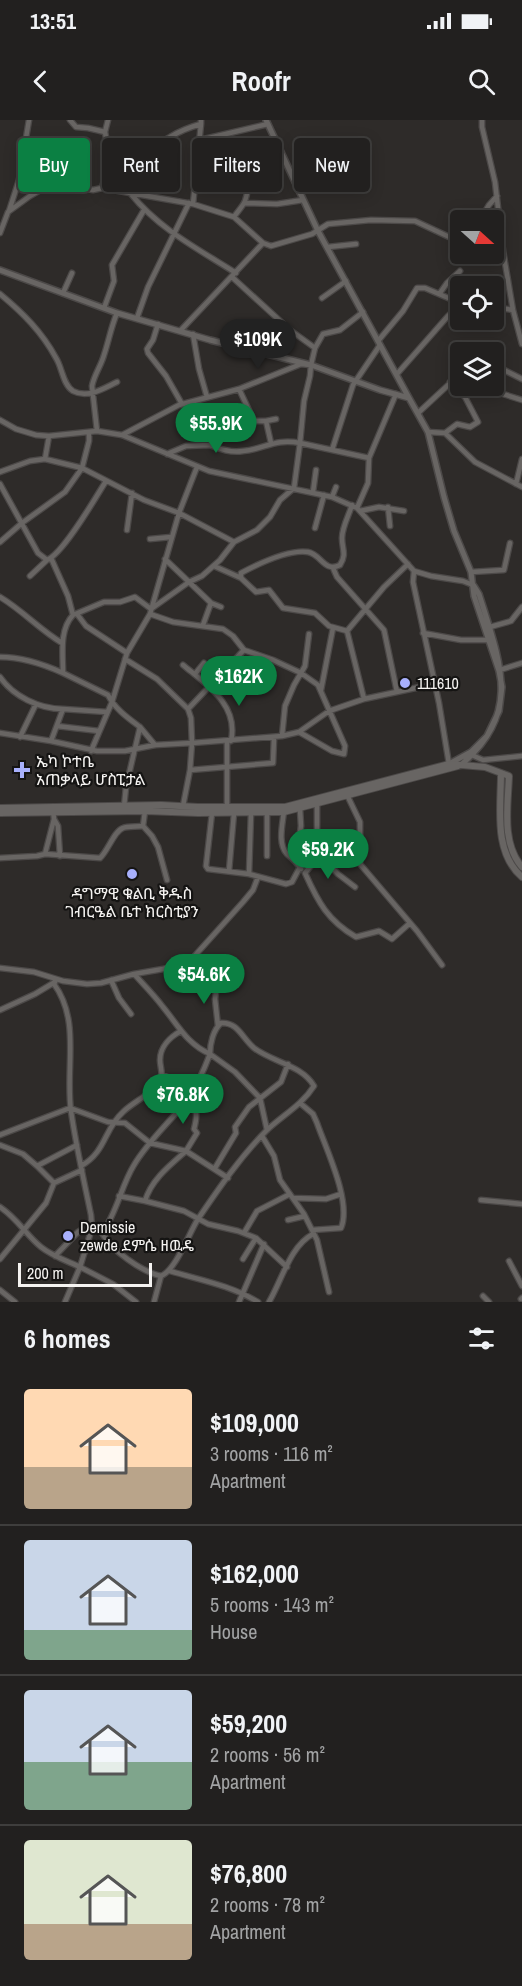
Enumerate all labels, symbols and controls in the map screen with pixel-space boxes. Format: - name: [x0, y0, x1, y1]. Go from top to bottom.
- text: 13:51: [30, 6, 76, 36]
- text: Roofr: [231, 63, 291, 99]
- icon: back: [24, 65, 57, 98]
- icon: search: [465, 65, 498, 98]
- chip: Buy: [18, 138, 90, 192]
- chip: Rent: [102, 138, 180, 192]
- chip: Filters: [192, 138, 282, 192]
- chip: New: [294, 138, 370, 192]
- north arrow: [450, 210, 504, 264]
- map controls: [450, 210, 504, 396]
- button: locate: [450, 276, 504, 330]
- pin: $109K: [216, 319, 300, 370]
- text: $109K: [234, 325, 282, 352]
- button: layers: [450, 342, 504, 396]
- pin: $55.9K: [167, 403, 265, 454]
- text: $55.9K: [190, 409, 242, 436]
- pin: $162K: [197, 656, 281, 707]
- text: $162K: [215, 662, 263, 689]
- place label: 111610: [417, 672, 459, 694]
- marker: 111610: [398, 676, 412, 690]
- place label: ኤካ ኮተቤ አጠቃላይ ሆስፒታል: [36, 750, 146, 790]
- marker: ኤካ ኮተቤ አጠቃላይ ሆስፒታል: [13, 761, 31, 779]
- pin: $59.2K: [279, 829, 377, 880]
- text: $59.2K: [302, 835, 354, 862]
- marker: ዳግማዊ ቁልቢ ቅዱስ ገብርዔል ቤተ ክርስቲያን: [125, 867, 139, 881]
- place label: ዳግማዊ ቁልቢ ቅዱስ ገብርዔል ቤተ ክርስቲያን: [65, 882, 199, 922]
- pin: $54.6K: [155, 954, 253, 1005]
- text: $54.6K: [178, 960, 230, 987]
- pin: $76.8K: [134, 1074, 232, 1125]
- text: $76.8K: [157, 1080, 209, 1107]
- place label: Demissie zewde ደምሴ ዘዉዴ: [80, 1216, 195, 1256]
- marker: Demissie zewde ደምሴ ዘዉዴ: [61, 1229, 75, 1243]
- scale bar: [18, 1260, 152, 1288]
- text: 200 m: [27, 1262, 63, 1284]
- text: 6 homes: [24, 1321, 111, 1356]
- icon: filters: [465, 1322, 498, 1355]
- text: $109,000: [210, 1405, 299, 1440]
- icon: home: [72, 1413, 144, 1485]
- text: 3 rooms · 116 m²: [210, 1440, 333, 1467]
- text: Apartment: [210, 1467, 286, 1494]
- text: $162,000: [210, 1556, 299, 1591]
- icon: home: [72, 1564, 144, 1636]
- text: 5 rooms · 143 m²: [210, 1591, 334, 1618]
- text: House: [210, 1618, 257, 1645]
- text: $59,200: [210, 1706, 287, 1741]
- icon: home: [72, 1714, 144, 1786]
- text: 2 rooms · 56 m²: [210, 1741, 325, 1768]
- text: Apartment: [210, 1768, 286, 1795]
- text: $76,800: [210, 1856, 287, 1891]
- icon: home: [72, 1864, 144, 1936]
- text: 2 rooms · 78 m²: [210, 1891, 325, 1918]
- text: Apartment: [210, 1918, 286, 1945]

